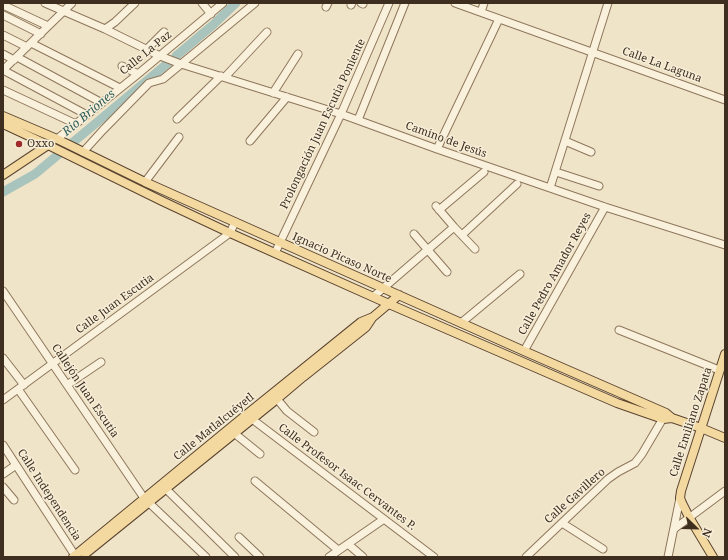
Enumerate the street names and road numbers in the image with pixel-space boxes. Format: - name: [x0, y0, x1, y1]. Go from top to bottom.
- street label: Calle La Paz: [117, 28, 175, 78]
- street label: Prolongación Juan Escutia Poniente: [278, 37, 368, 211]
- street label: Calle La Laguna: [620, 44, 704, 86]
- street label: Camino de Jesús: [404, 119, 488, 161]
- street label: Calle Pedro Amador Reyes: [516, 211, 594, 337]
- street label: Ignacio Picaso Norte: [290, 230, 394, 286]
- street label: Calle Juan Escutia: [73, 271, 157, 337]
- street label: Callejón Juan Escutia: [49, 342, 121, 440]
- street label: Calle Emiliano Zapata: [667, 366, 715, 478]
- street label: Calle Matlalcuéyetl: [171, 391, 257, 463]
- street label: Calle Profesor Isaac Cervantes P.: [276, 421, 418, 533]
- street label: Calle Independencia: [14, 447, 84, 543]
- street label: Calle Gavillero: [542, 465, 608, 527]

